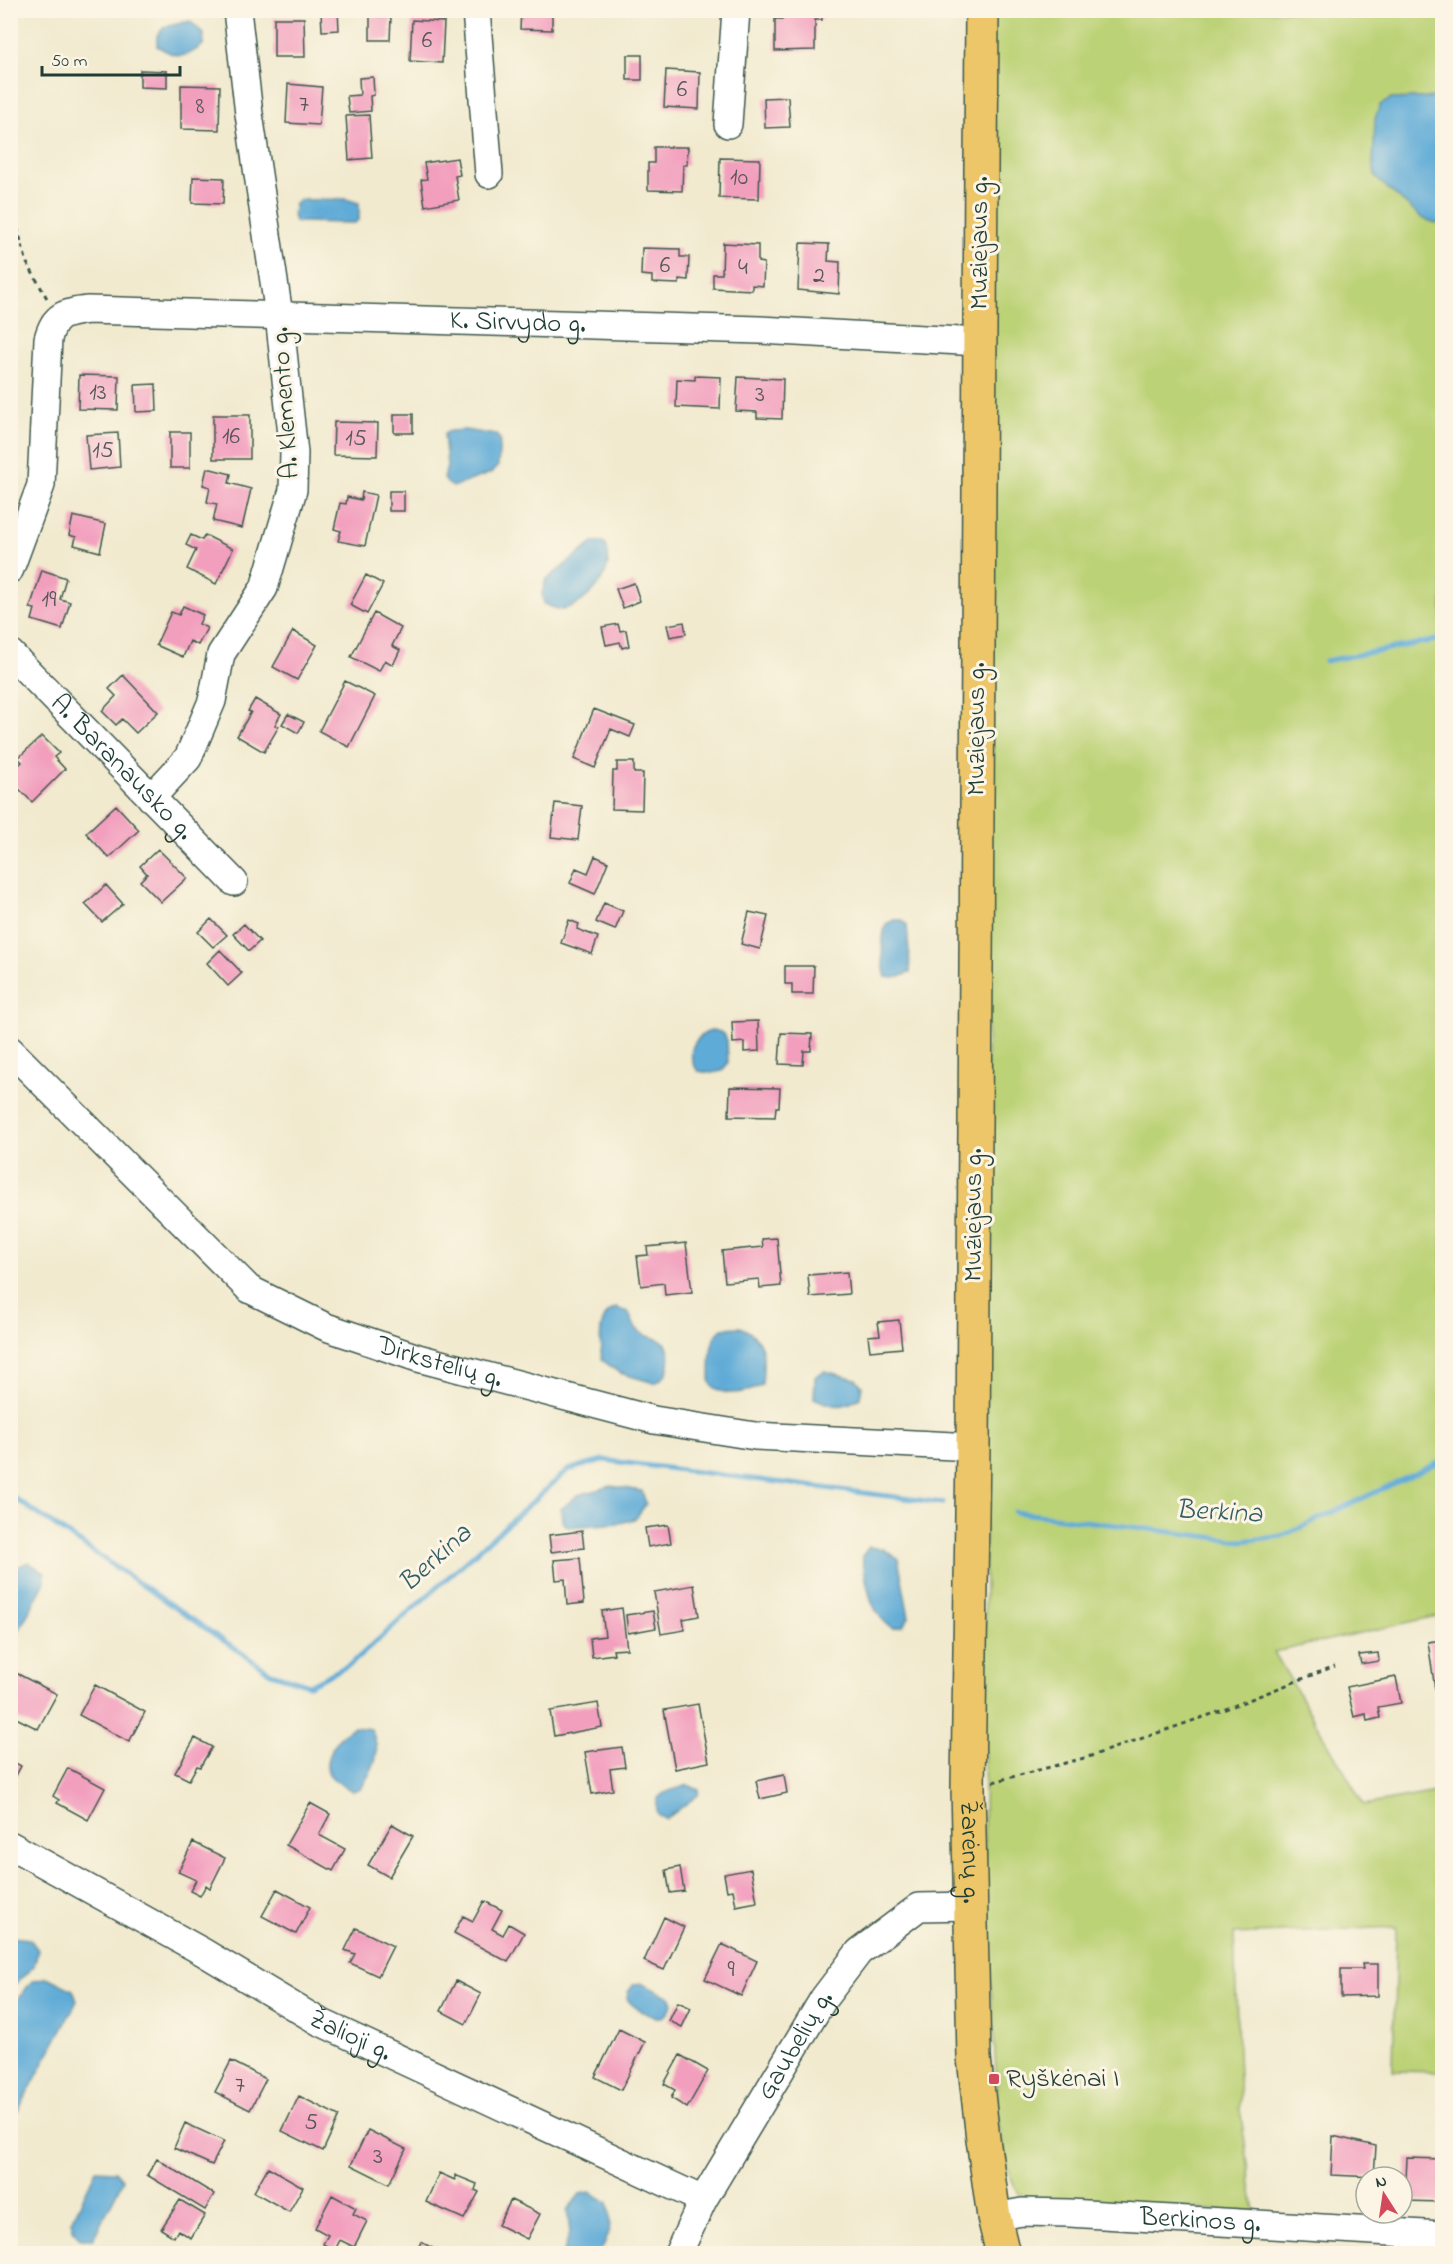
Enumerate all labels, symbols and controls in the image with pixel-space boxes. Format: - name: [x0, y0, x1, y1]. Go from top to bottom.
- house number: 6: [422, 24, 433, 59]
- scale bar: [42, 39, 180, 77]
- text: 50 m: [51, 49, 88, 75]
- house number: 6: [677, 73, 688, 108]
- house number: 7: [299, 88, 309, 123]
- house number: 8: [196, 90, 205, 125]
- house number: 10: [730, 161, 748, 196]
- street label: Muziejaus g.: [961, 176, 1000, 310]
- house number: 6: [660, 249, 671, 284]
- house number: 4: [738, 251, 748, 286]
- house number: 2: [813, 259, 825, 294]
- street label: K. Sirvydo g.: [449, 301, 586, 344]
- street label: A. Klemento g.: [261, 326, 311, 480]
- house number: 13: [89, 376, 107, 411]
- house number: 3: [755, 378, 765, 413]
- house number: 16: [222, 420, 241, 455]
- house number: 15: [345, 422, 367, 457]
- house number: 15: [92, 434, 114, 469]
- house number: 19: [42, 583, 57, 618]
- street label: Muziejaus g.: [958, 662, 997, 796]
- street label: A. Baranausko g.: [41, 685, 203, 850]
- street label: Muziejaus g.: [955, 1148, 994, 1282]
- street label: Dirkstelių g.: [371, 1326, 507, 1399]
- water label: Berkina: [1175, 1490, 1264, 1536]
- water label: Berkina: [390, 1514, 482, 1603]
- street label: Žarėnų g.: [949, 1800, 990, 1904]
- house number: 9: [727, 1953, 735, 1988]
- street label: Gaubelių g.: [748, 1981, 843, 2108]
- street label: Žalioji g.: [301, 2000, 398, 2072]
- place label: Ryškėnai I: [1006, 2060, 1119, 2099]
- house number: 7: [235, 2069, 245, 2104]
- marker: Ryškėnai I: [987, 2072, 1001, 2086]
- house number: 5: [304, 2106, 318, 2141]
- house number: 3: [373, 2140, 383, 2175]
- north arrow: [1354, 2165, 1414, 2225]
- text: N: [1374, 2169, 1389, 2195]
- street label: Berkinos g.: [1138, 2198, 1262, 2244]

